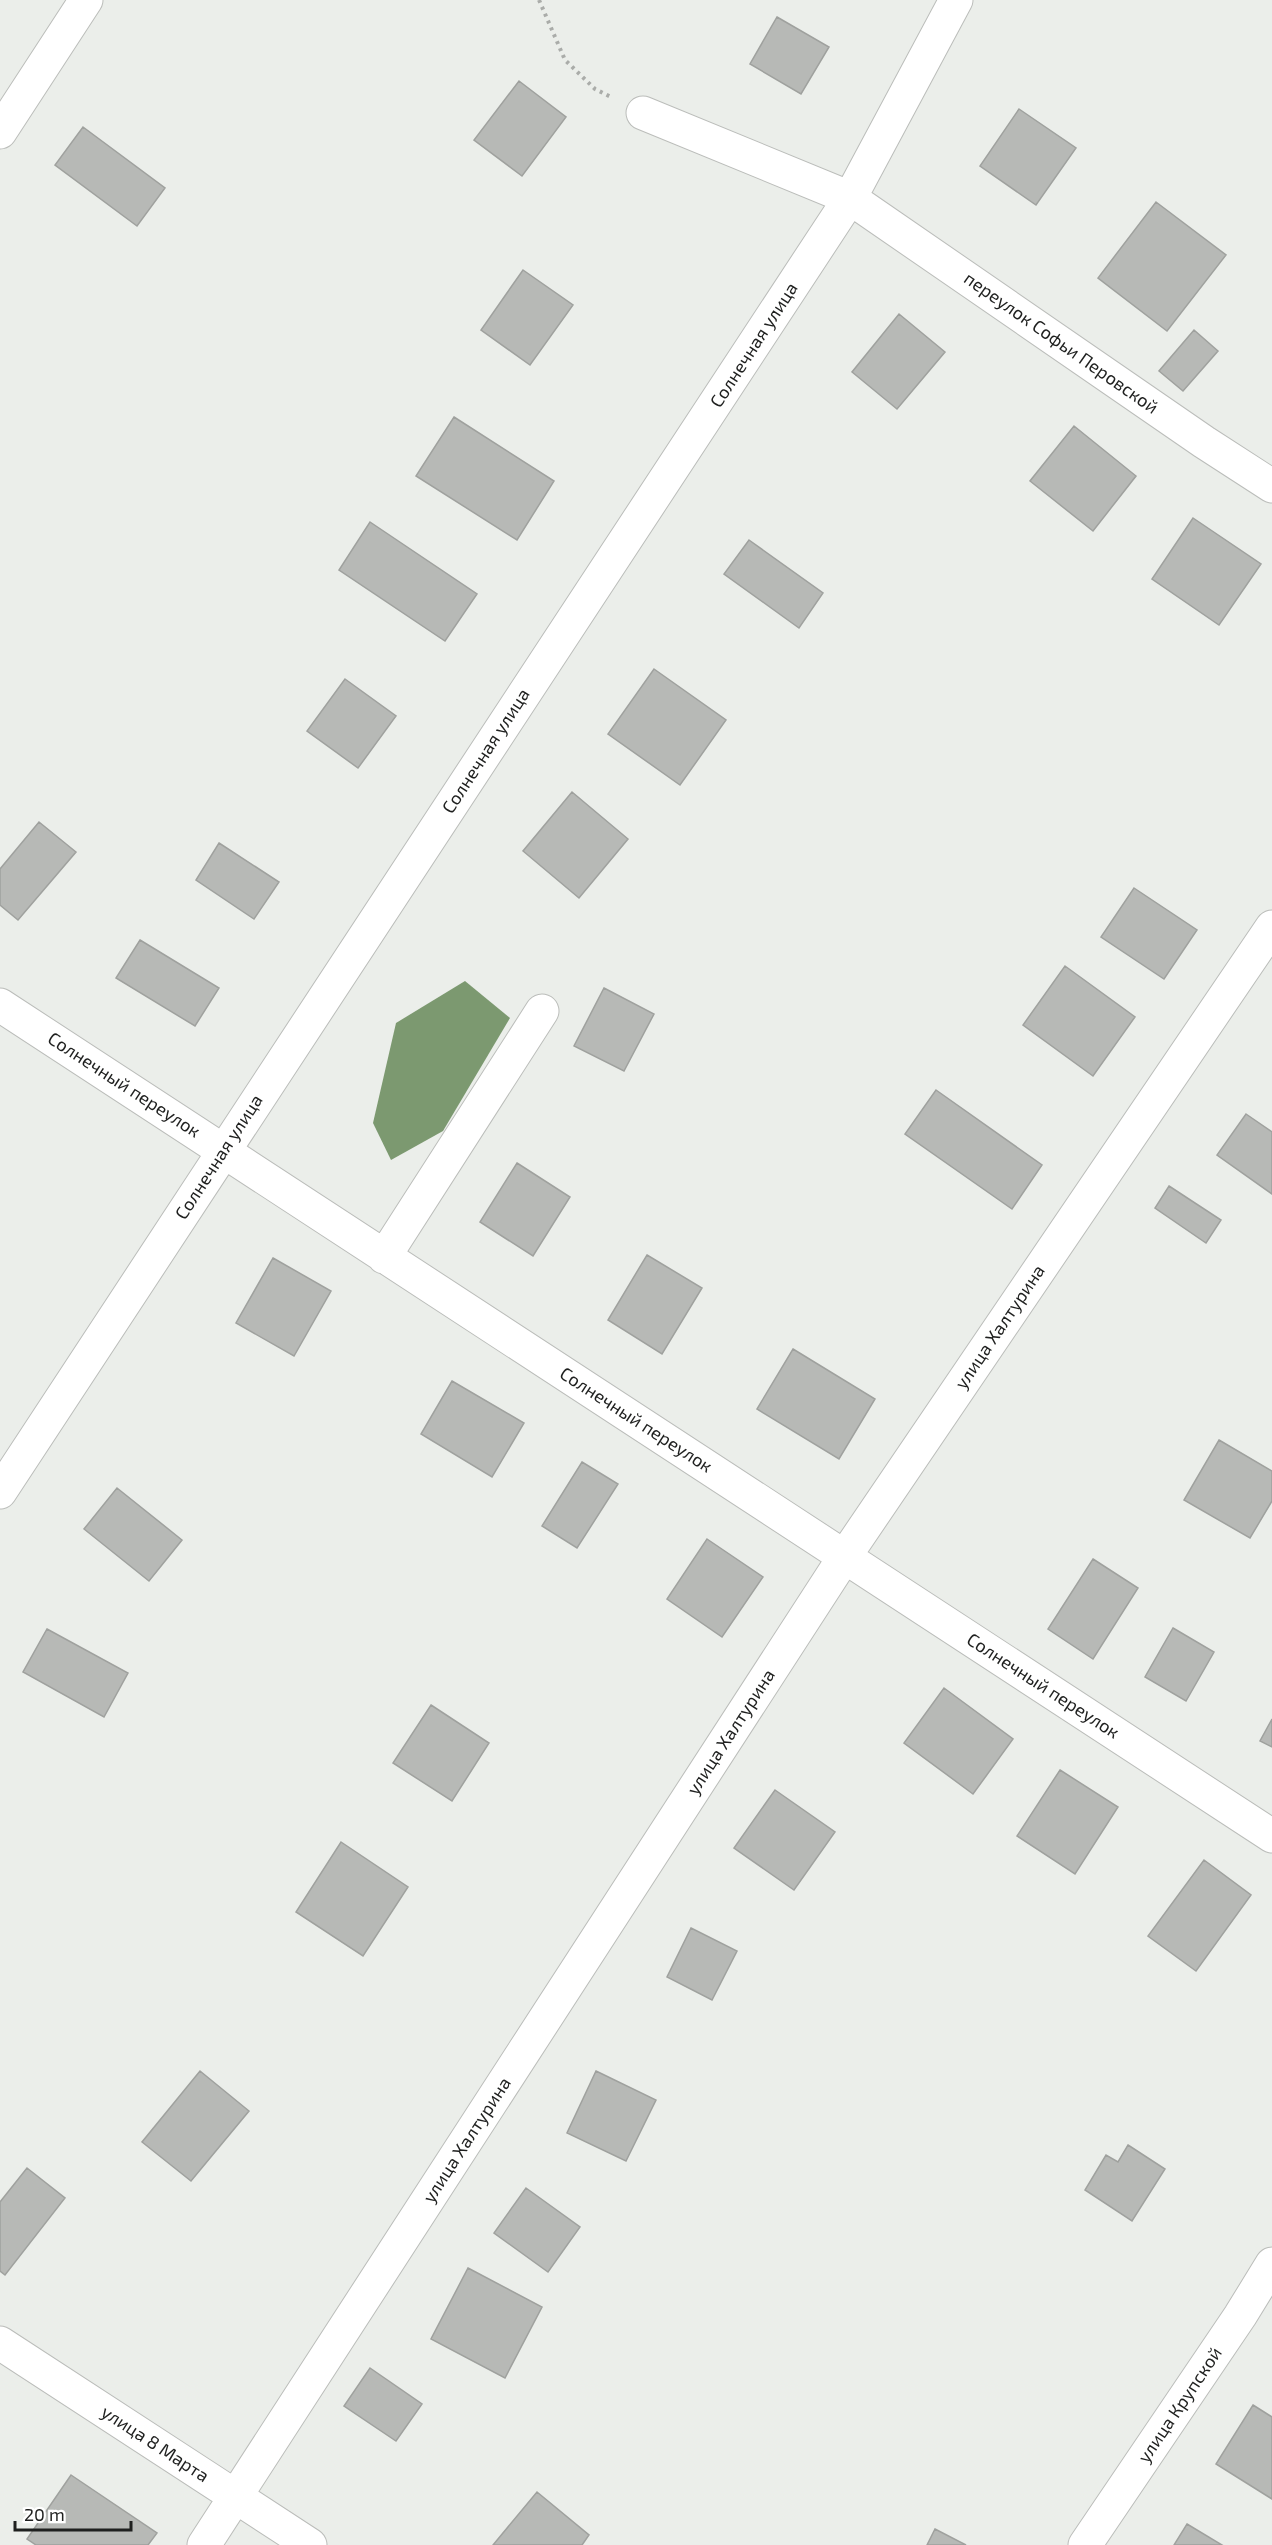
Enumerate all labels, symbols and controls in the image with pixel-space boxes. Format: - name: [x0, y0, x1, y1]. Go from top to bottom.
- street label: переулок Софьи Перовской: [960, 267, 1163, 418]
- street label: Солнечная улица: [705, 278, 802, 411]
- street label: Солнечная улица: [437, 684, 534, 817]
- street label: Солнечный переулок: [44, 1027, 205, 1142]
- street label: Солнечная улица: [170, 1090, 267, 1223]
- street label: улица Халтурина: [949, 1260, 1049, 1393]
- street label: Солнечный переулок: [556, 1362, 717, 1477]
- street label: Солнечный переулок: [963, 1628, 1124, 1743]
- street label: улица Халтурина: [681, 1665, 779, 1798]
- street label: улица Халтурина: [417, 2073, 515, 2206]
- street label: улица Крупской: [1132, 2342, 1226, 2466]
- street label: улица 8 Марта: [97, 2400, 214, 2486]
- scale bar: [15, 2494, 130, 2532]
- text: 20 m: [24, 2503, 65, 2525]

